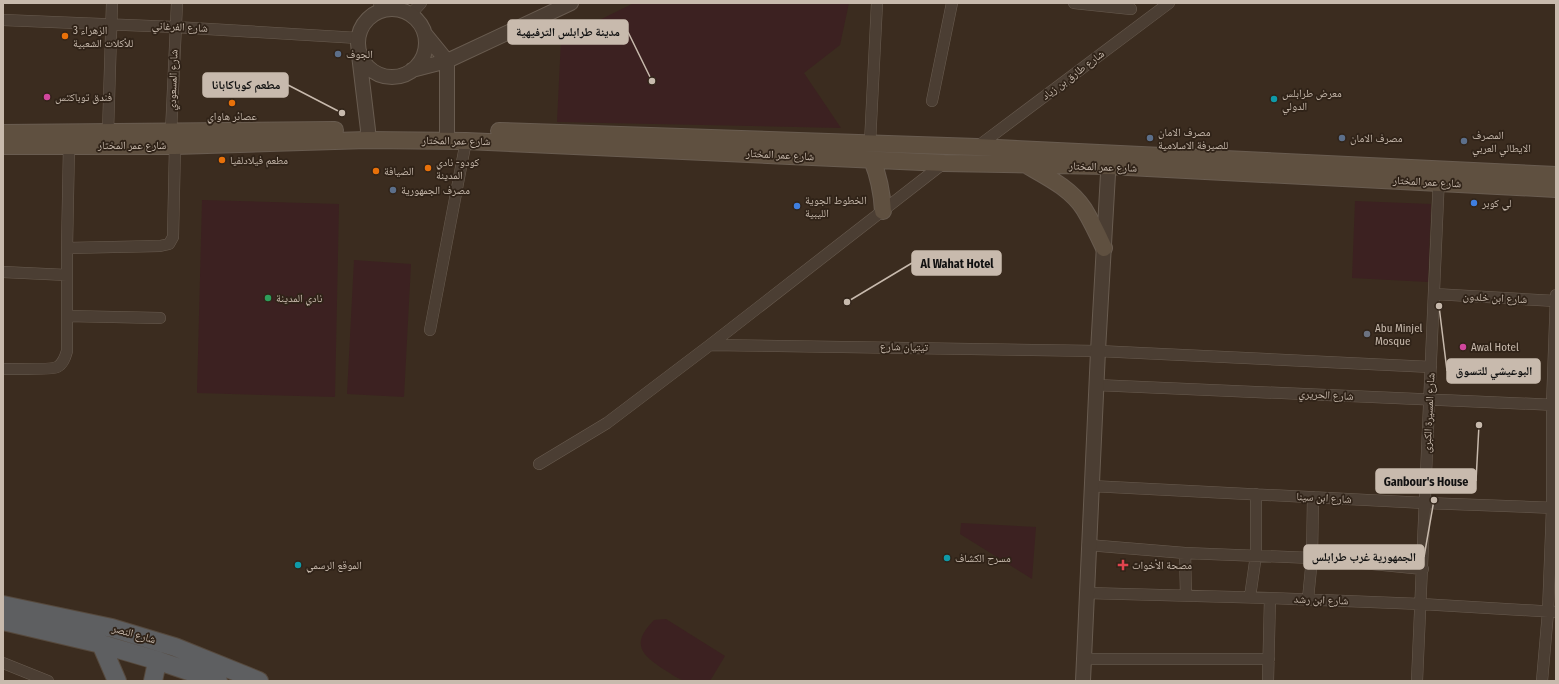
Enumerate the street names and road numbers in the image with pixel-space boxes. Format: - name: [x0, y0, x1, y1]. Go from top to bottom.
- street label: شارع الفرغاني: [152, 19, 208, 37]
- street label: شارع طارق بن زياد: [1039, 47, 1107, 103]
- street label: شارع المسعودي: [165, 49, 182, 111]
- street label: شارع عمر المختار: [421, 134, 490, 148]
- street label: شارع عمر المختار: [97, 139, 166, 152]
- street label: شارع عمر المختار: [744, 147, 815, 163]
- street label: شارع عمر المختار: [1068, 159, 1137, 175]
- street label: شارع عمر المختار: [1391, 174, 1462, 190]
- street label: شارع ابن خلدون: [1462, 290, 1528, 306]
- street label: تيتيان شارع: [880, 340, 929, 354]
- street label: شارع المسيرة الكبرى: [1420, 373, 1438, 453]
- street label: شارع الحريري: [1298, 387, 1354, 405]
- street label: شارع ابن سينا: [1296, 490, 1352, 506]
- street label: شارع ابن رشد: [1293, 593, 1349, 607]
- street label: شارع النصر: [110, 621, 157, 646]

